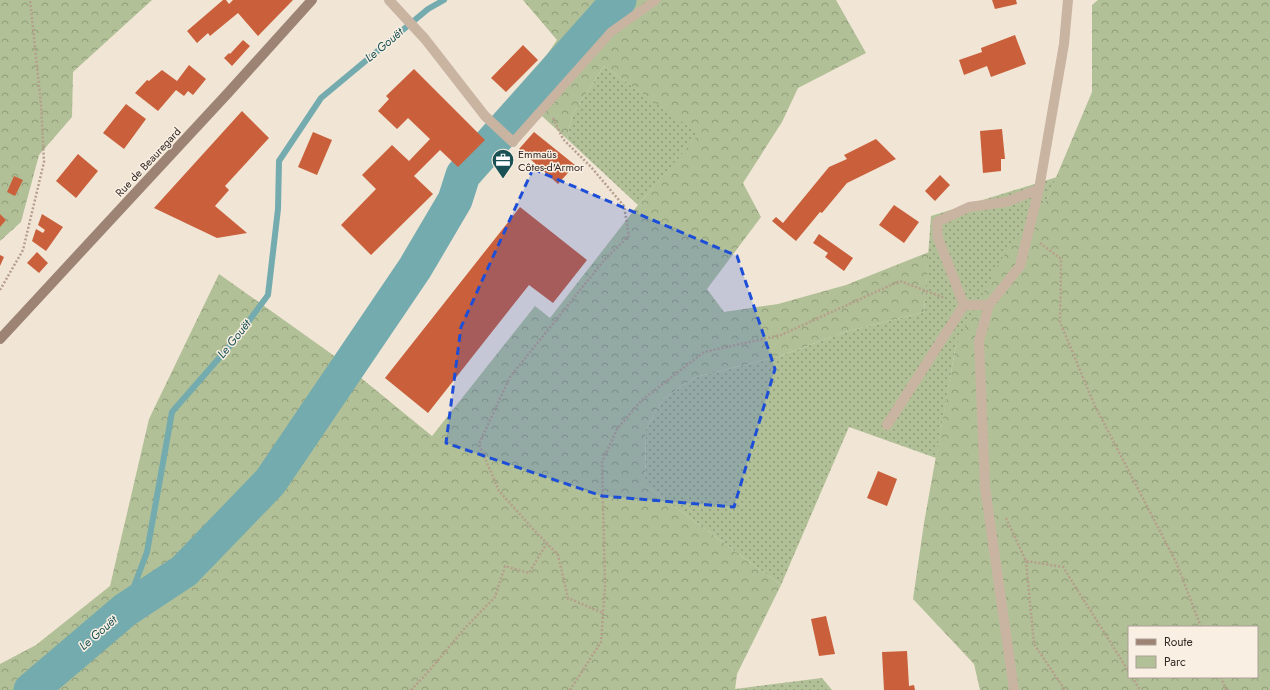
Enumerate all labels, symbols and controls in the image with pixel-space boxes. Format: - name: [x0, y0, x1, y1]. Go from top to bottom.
- water label: Le Gouët: [361, 23, 408, 66]
- street label: Rue de Beauregard: [111, 124, 185, 200]
- place label: Emmaüs Côtes-d'Armor: [518, 146, 584, 175]
- office icon: Emmaüs Côtes-d'Armor: [490, 147, 516, 180]
- water label: Le Gouët: [213, 315, 256, 362]
- water label: Le Gouët: [75, 611, 122, 655]
- legend: [1128, 626, 1258, 678]
- text: Route: [1164, 633, 1193, 651]
- text: Parc: [1164, 653, 1186, 671]

